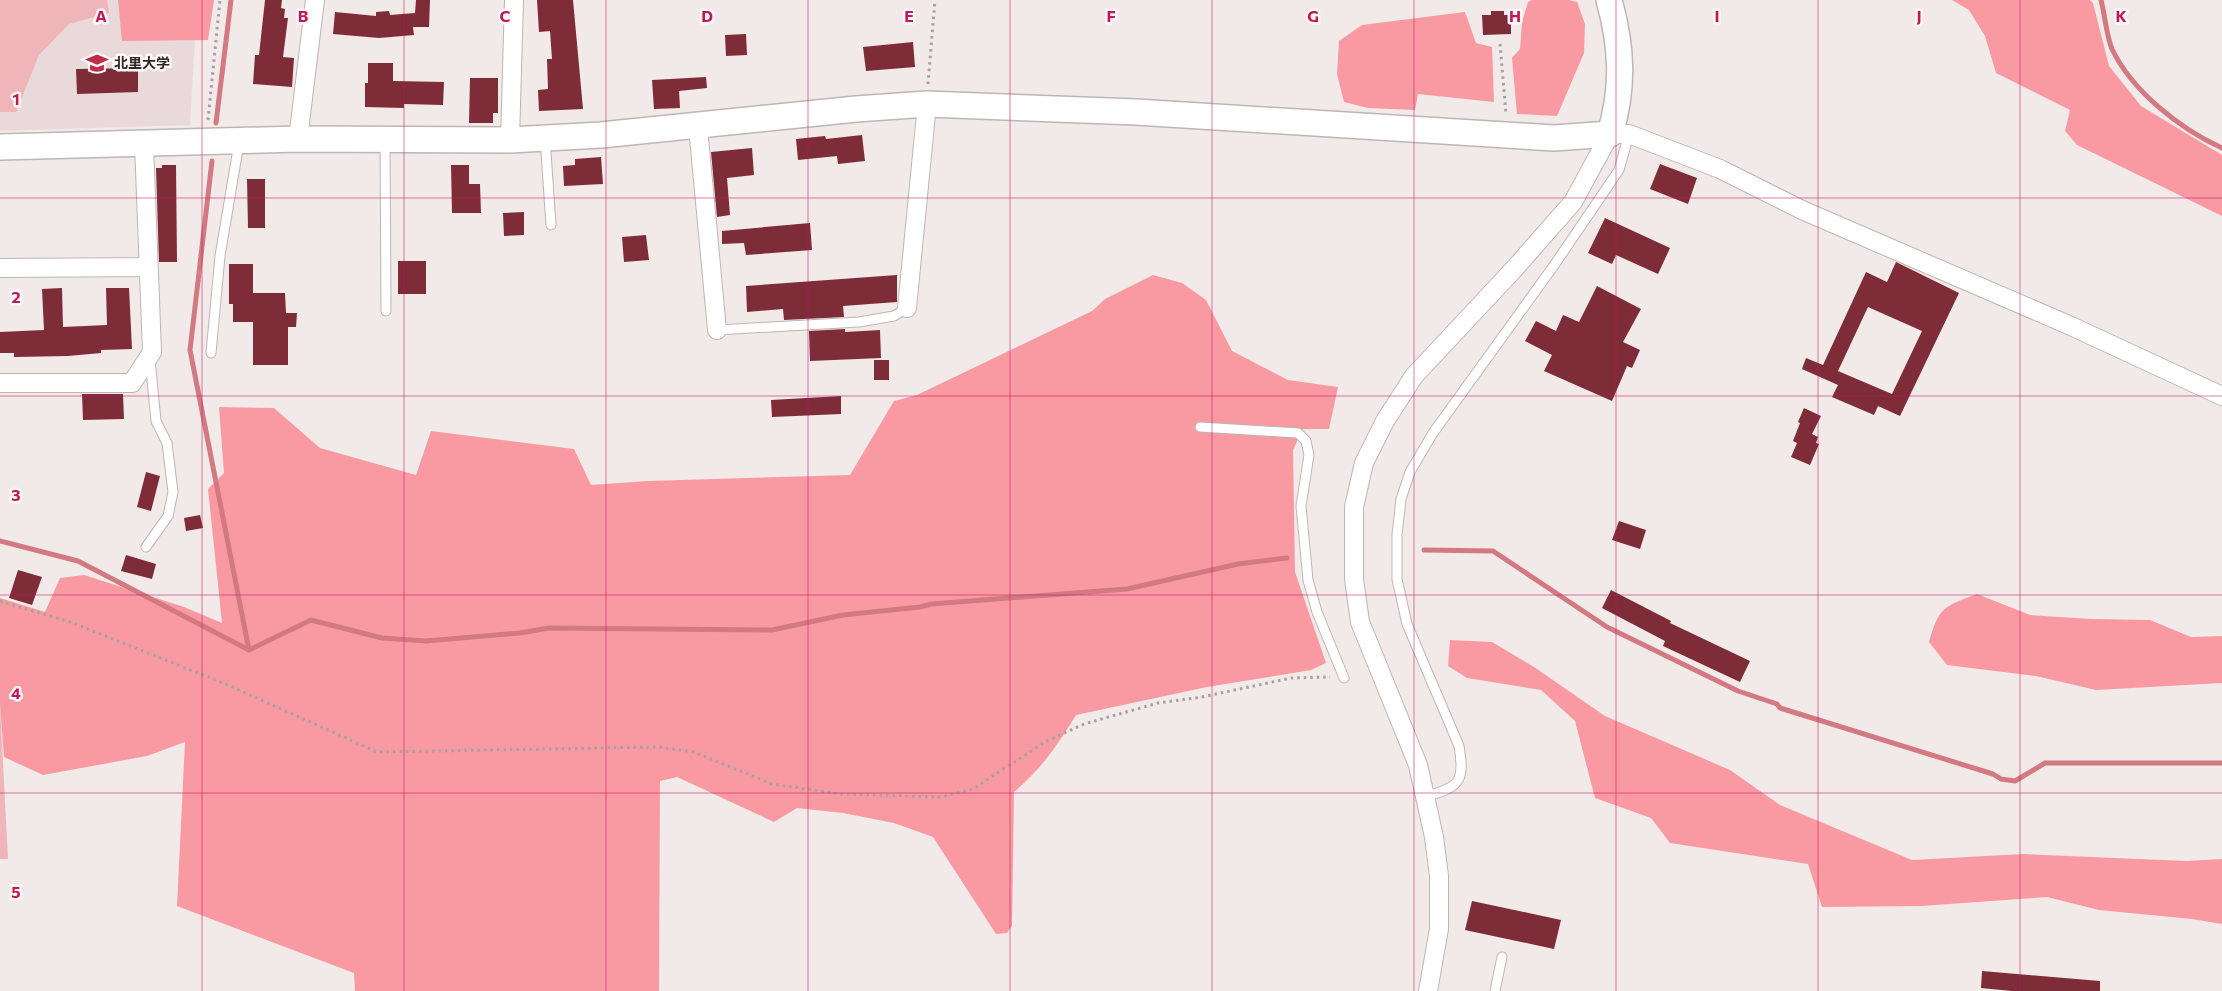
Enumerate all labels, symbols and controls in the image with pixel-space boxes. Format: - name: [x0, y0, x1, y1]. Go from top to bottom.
- text: A: [95, 6, 107, 25]
- text: B: [298, 6, 309, 25]
- text: C: [500, 6, 511, 25]
- text: D: [701, 6, 713, 25]
- text: E: [904, 6, 914, 25]
- text: F: [1106, 6, 1116, 25]
- text: G: [1307, 6, 1319, 25]
- text: H: [1509, 6, 1521, 25]
- text: I: [1714, 6, 1720, 25]
- text: J: [1916, 6, 1922, 25]
- text: K: [2115, 6, 2127, 25]
- school or university icon: 北里大学: [84, 50, 110, 76]
- place label: 北里大学: [114, 54, 170, 71]
- text: 1: [12, 89, 20, 108]
- text: 2: [11, 287, 21, 306]
- text: 3: [11, 485, 21, 504]
- text: 4: [11, 683, 21, 702]
- text: 5: [11, 882, 21, 901]

